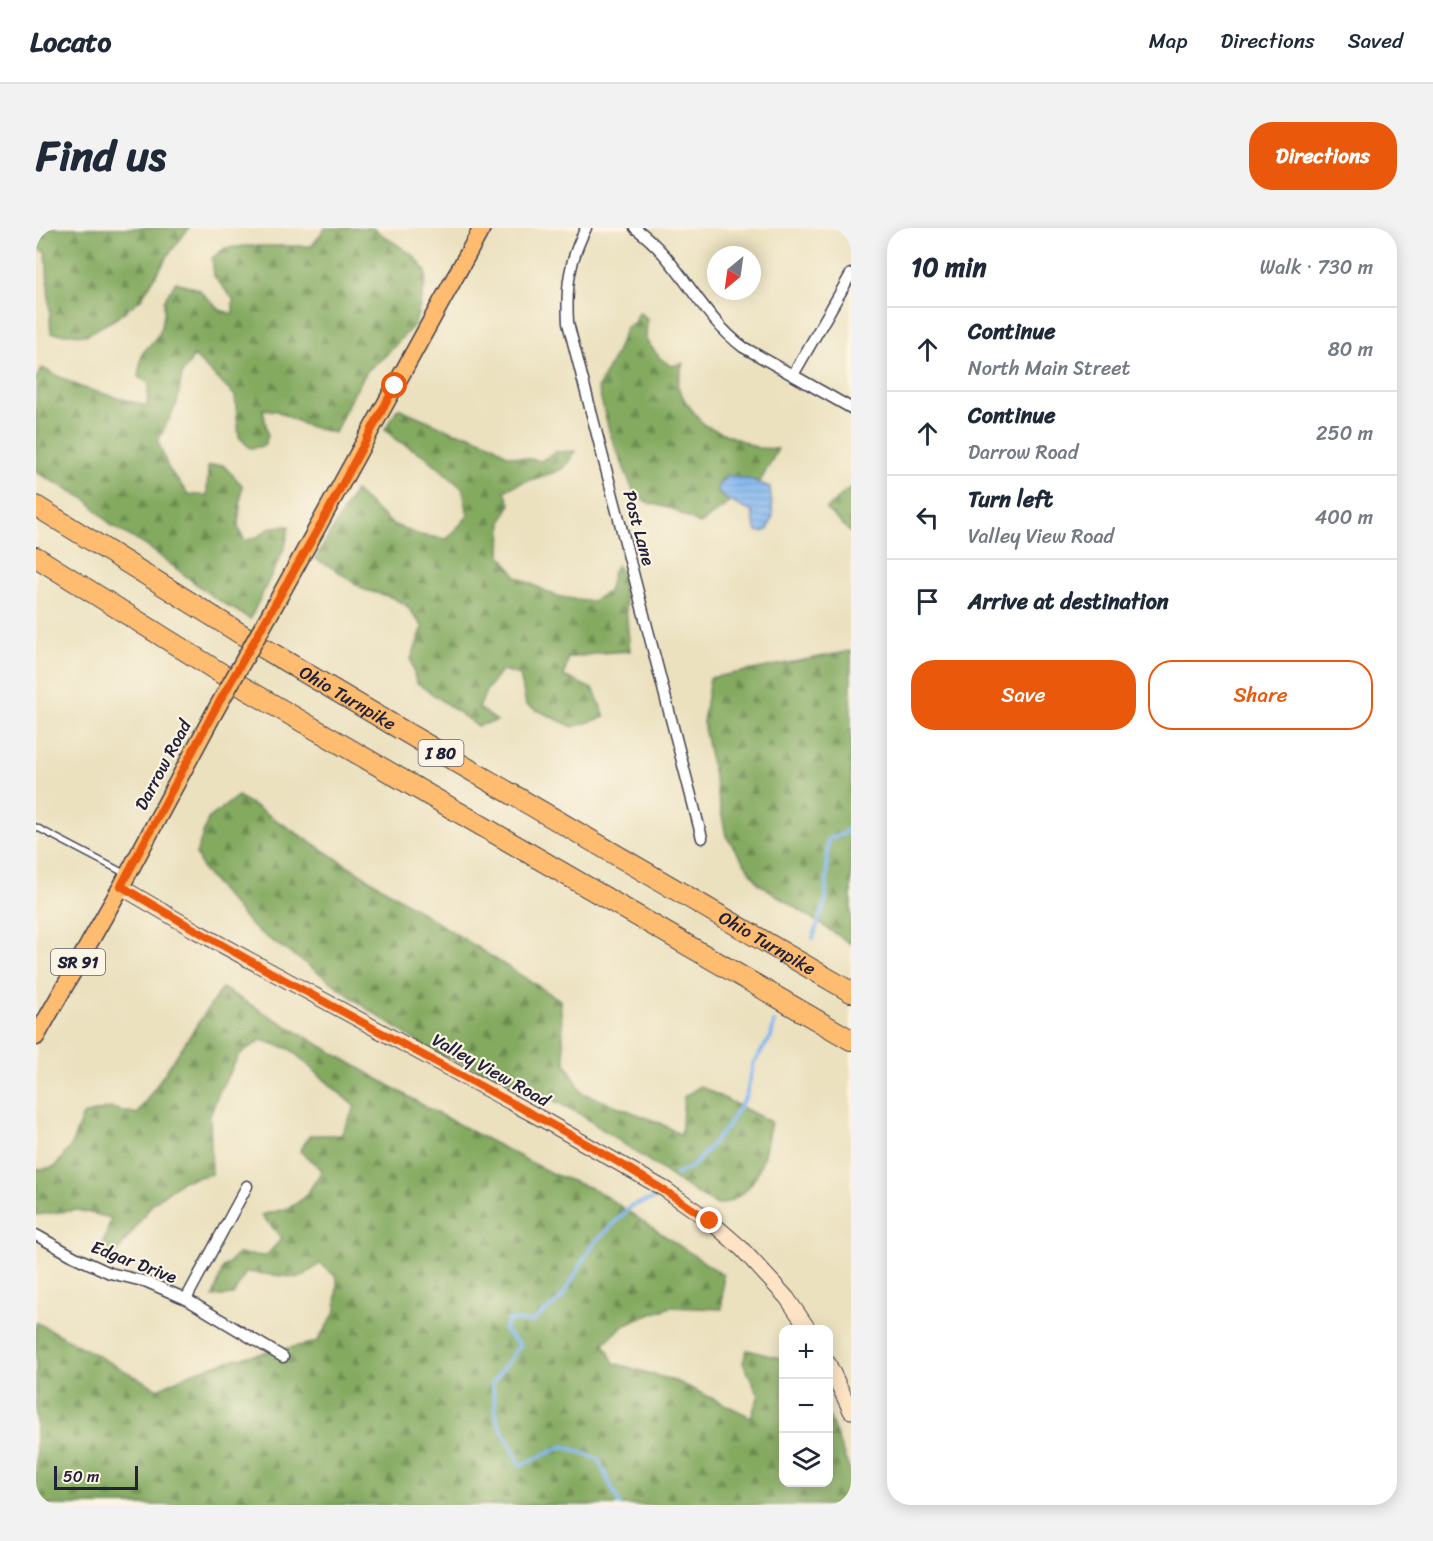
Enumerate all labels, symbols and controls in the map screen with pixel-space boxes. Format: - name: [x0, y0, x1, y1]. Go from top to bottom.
- text: Locato: [30, 17, 111, 66]
- text: Map: [1149, 22, 1187, 60]
- text: Directions: [1220, 22, 1315, 60]
- text: Saved: [1348, 22, 1403, 60]
- text: Find us: [36, 119, 166, 193]
- button: Directions: [1249, 122, 1397, 190]
- text: 10 min: [911, 244, 987, 290]
- north arrow: [707, 246, 761, 300]
- text: Walk · 730 m: [1260, 250, 1373, 285]
- text: Continue: [968, 312, 1056, 351]
- text: 80 m: [1328, 332, 1373, 367]
- icon: ahead: [911, 333, 944, 366]
- text: North Main Street: [968, 351, 1130, 386]
- route start: [381, 372, 407, 398]
- text: Continue: [968, 396, 1056, 435]
- text: 250 m: [1316, 416, 1373, 451]
- icon: ahead: [911, 417, 944, 450]
- text: Darrow Road: [968, 435, 1078, 470]
- text: Turn left: [968, 480, 1053, 519]
- street label: Post Lane: [614, 487, 664, 569]
- text: 400 m: [1315, 500, 1373, 535]
- icon: left: [911, 501, 944, 534]
- text: Valley View Road: [968, 519, 1114, 554]
- text: Arrive at destination: [968, 582, 1169, 621]
- icon: arrive: [911, 585, 944, 618]
- street label: Ohio Turnpike: [293, 657, 402, 739]
- button: Save: [911, 660, 1136, 730]
- button: Share: [1148, 660, 1373, 730]
- street label: Darrow Road: [126, 712, 201, 816]
- road number: I 80: [418, 740, 464, 766]
- street label: Ohio Turnpike: [712, 902, 822, 984]
- road number: SR 91: [51, 949, 105, 975]
- street label: Valley View Road: [426, 1024, 558, 1117]
- route end: [696, 1207, 722, 1233]
- street label: Edgar Drive: [86, 1231, 182, 1293]
- map controls: [779, 1325, 833, 1487]
- button: +: [779, 1325, 833, 1379]
- button: −: [779, 1379, 833, 1433]
- button: layers: [779, 1433, 833, 1487]
- text: 50 m: [63, 1462, 99, 1491]
- scale bar: [54, 1463, 138, 1490]

